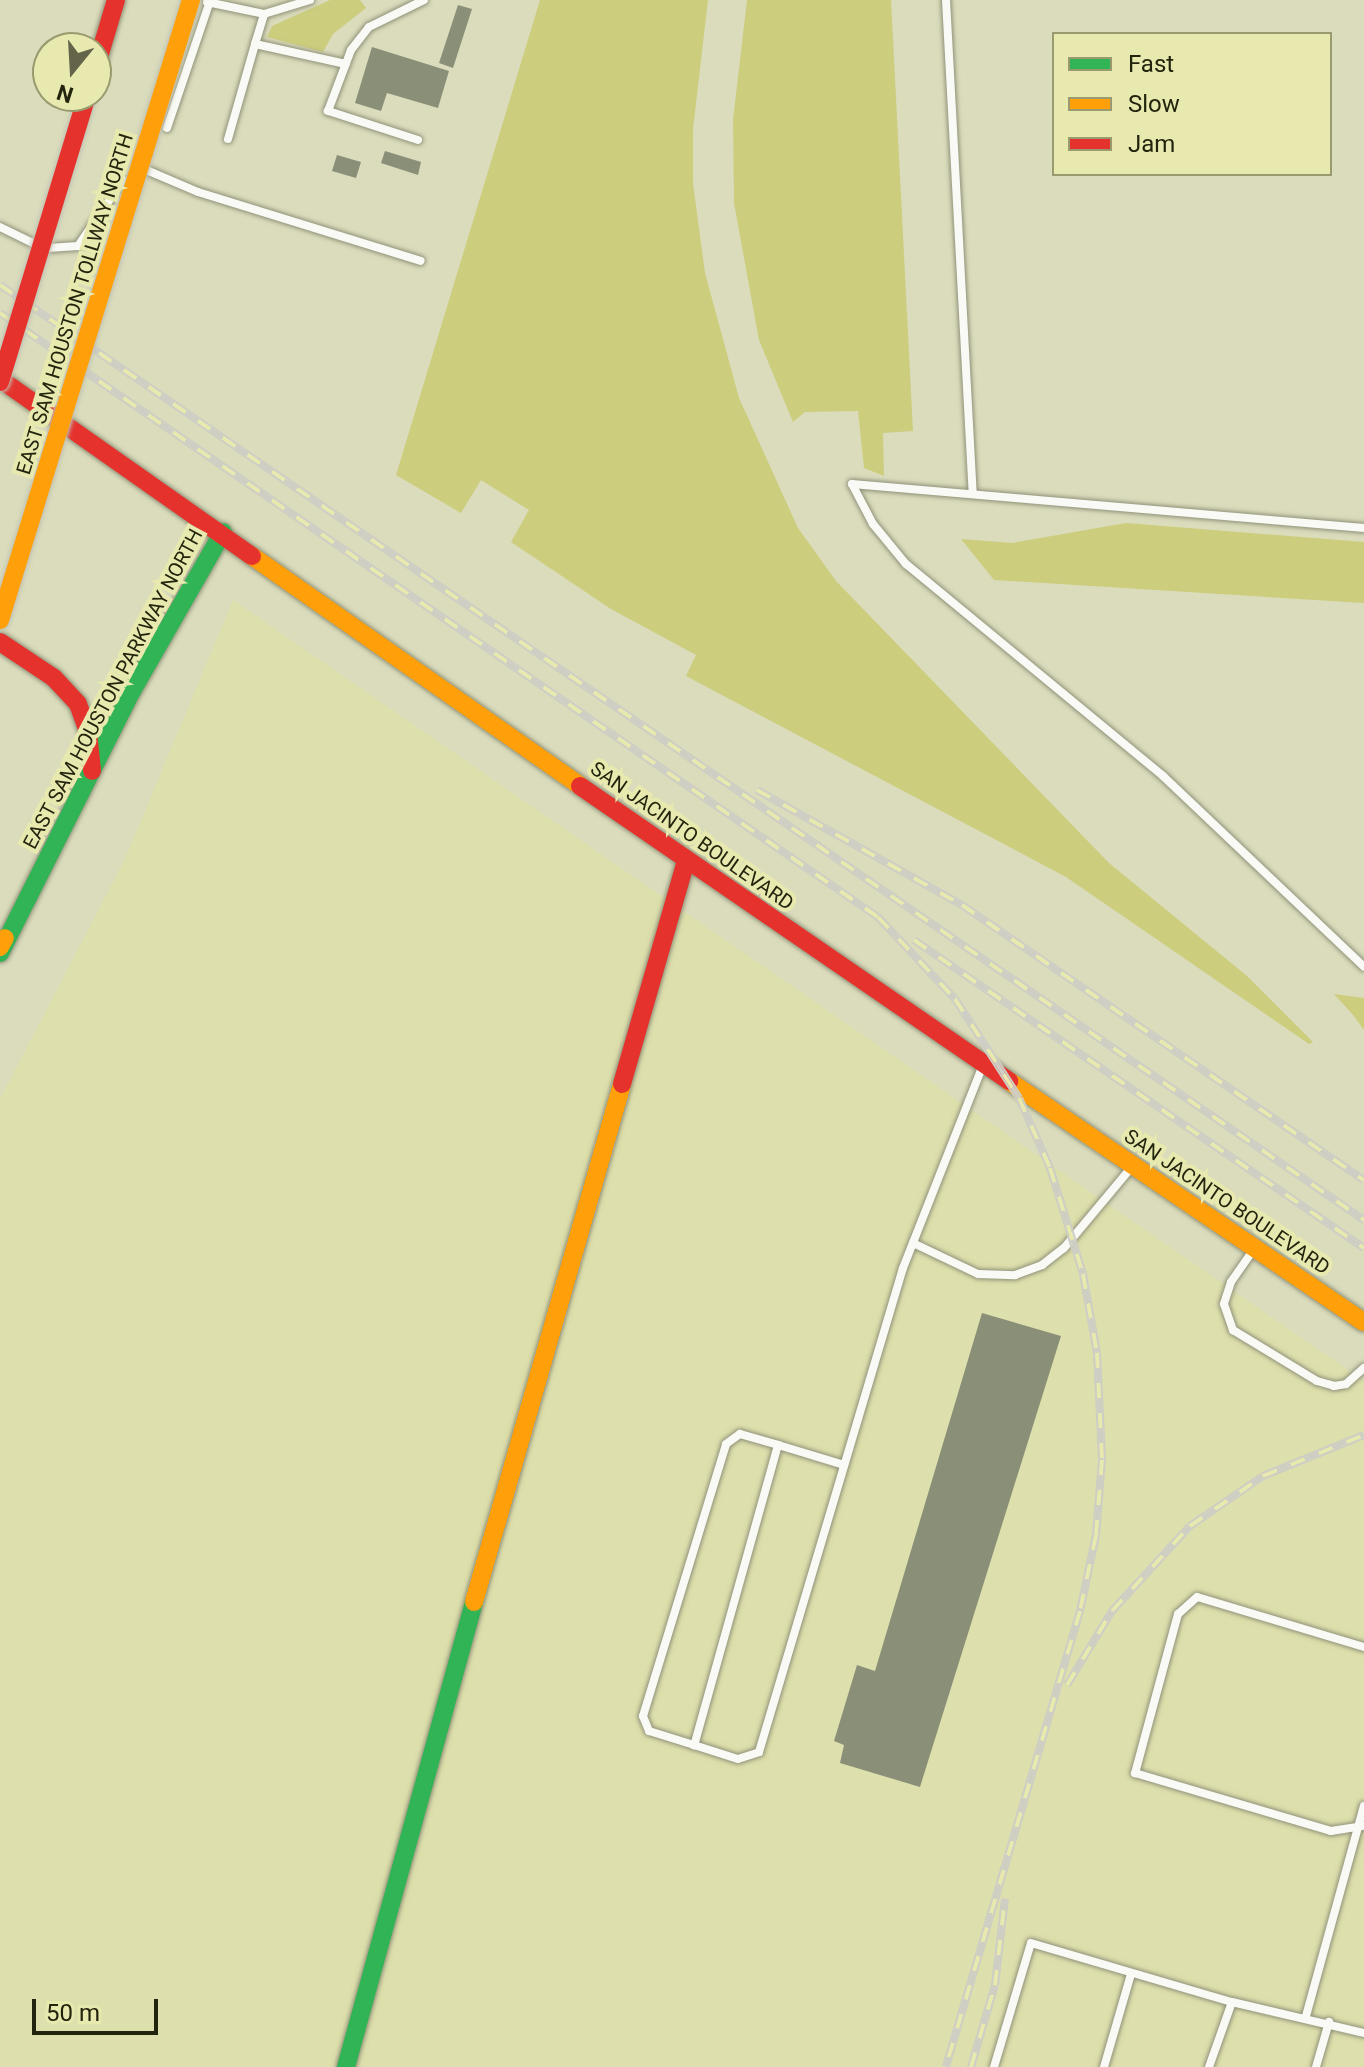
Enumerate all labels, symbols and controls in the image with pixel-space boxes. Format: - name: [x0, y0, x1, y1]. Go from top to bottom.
- north arrow: [32, 32, 112, 112]
- legend: [1052, 32, 1332, 176]
- text: Fast: [1128, 50, 1174, 78]
- text: N: [54, 79, 76, 108]
- text: Slow: [1128, 90, 1180, 118]
- street label: EAST SAM HOUSTON TOLLWAY NORTH: [12, 130, 138, 478]
- text: Jam: [1128, 130, 1175, 158]
- street label: EAST SAM HOUSTON PARKWAY NORTH: [18, 525, 208, 853]
- street label: SAN JACINTO BOULEVARD: [586, 757, 798, 915]
- street label: SAN JACINTO BOULEVARD: [1120, 1124, 1334, 1280]
- scale bar: [36, 1983, 162, 2033]
- text: 50 m: [46, 1999, 100, 2027]

